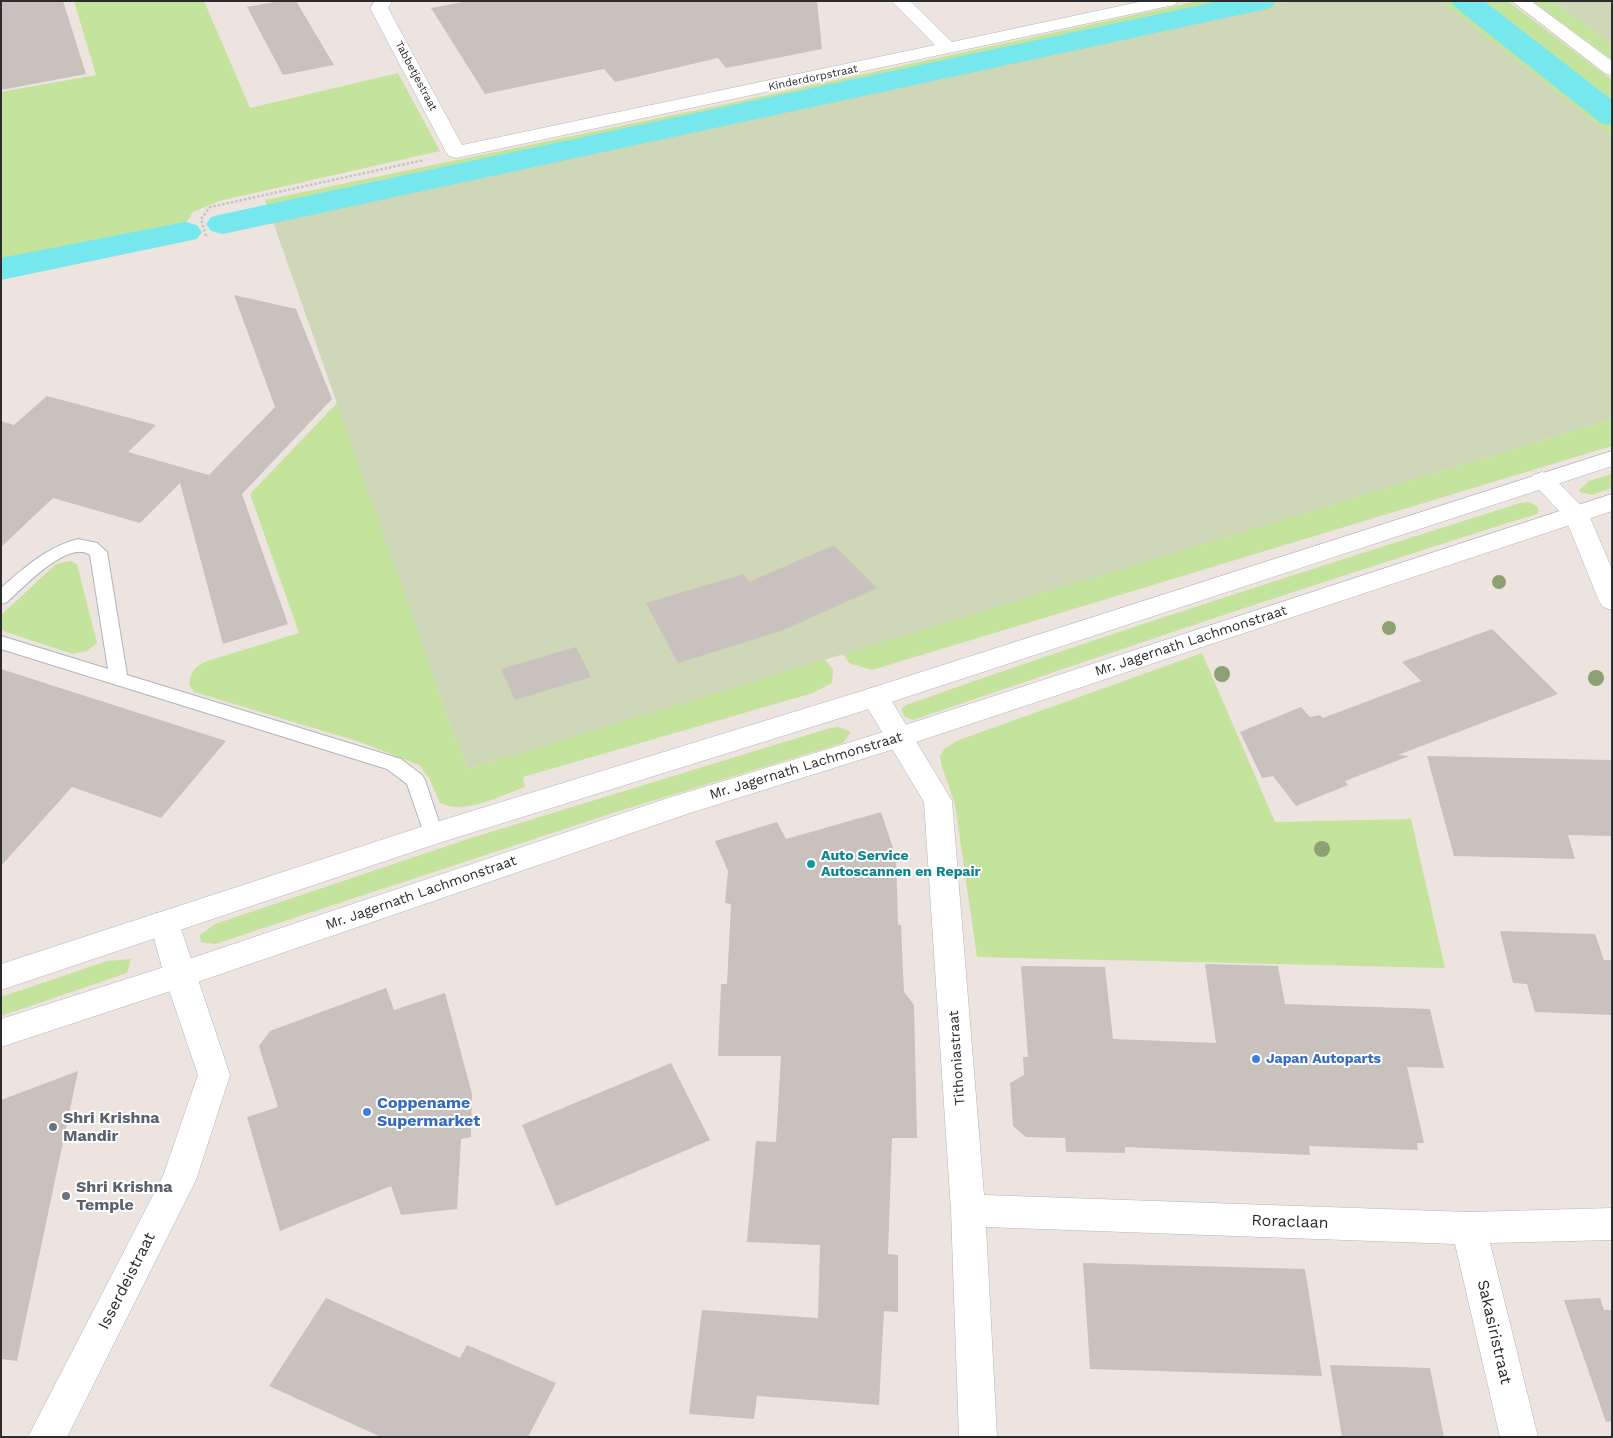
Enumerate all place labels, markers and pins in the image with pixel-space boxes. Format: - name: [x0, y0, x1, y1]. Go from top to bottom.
- place label: Auto Service Autoscannen en Repair: [821, 848, 981, 880]
- marker: Auto Service Autoscannen en Repair: [805, 858, 817, 870]
- place label: Japan Autoparts: [1266, 1051, 1381, 1067]
- marker: Japan Autoparts: [1250, 1053, 1262, 1065]
- place label: Coppename Supermarket: [377, 1093, 480, 1131]
- marker: Coppename Supermarket: [361, 1106, 373, 1118]
- place label: Shri Krishna Mandir: [63, 1108, 160, 1146]
- marker: Shri Krishna Mandir: [47, 1121, 59, 1133]
- place label: Shri Krishna Temple: [76, 1177, 173, 1215]
- marker: Shri Krishna Temple: [60, 1190, 72, 1202]

